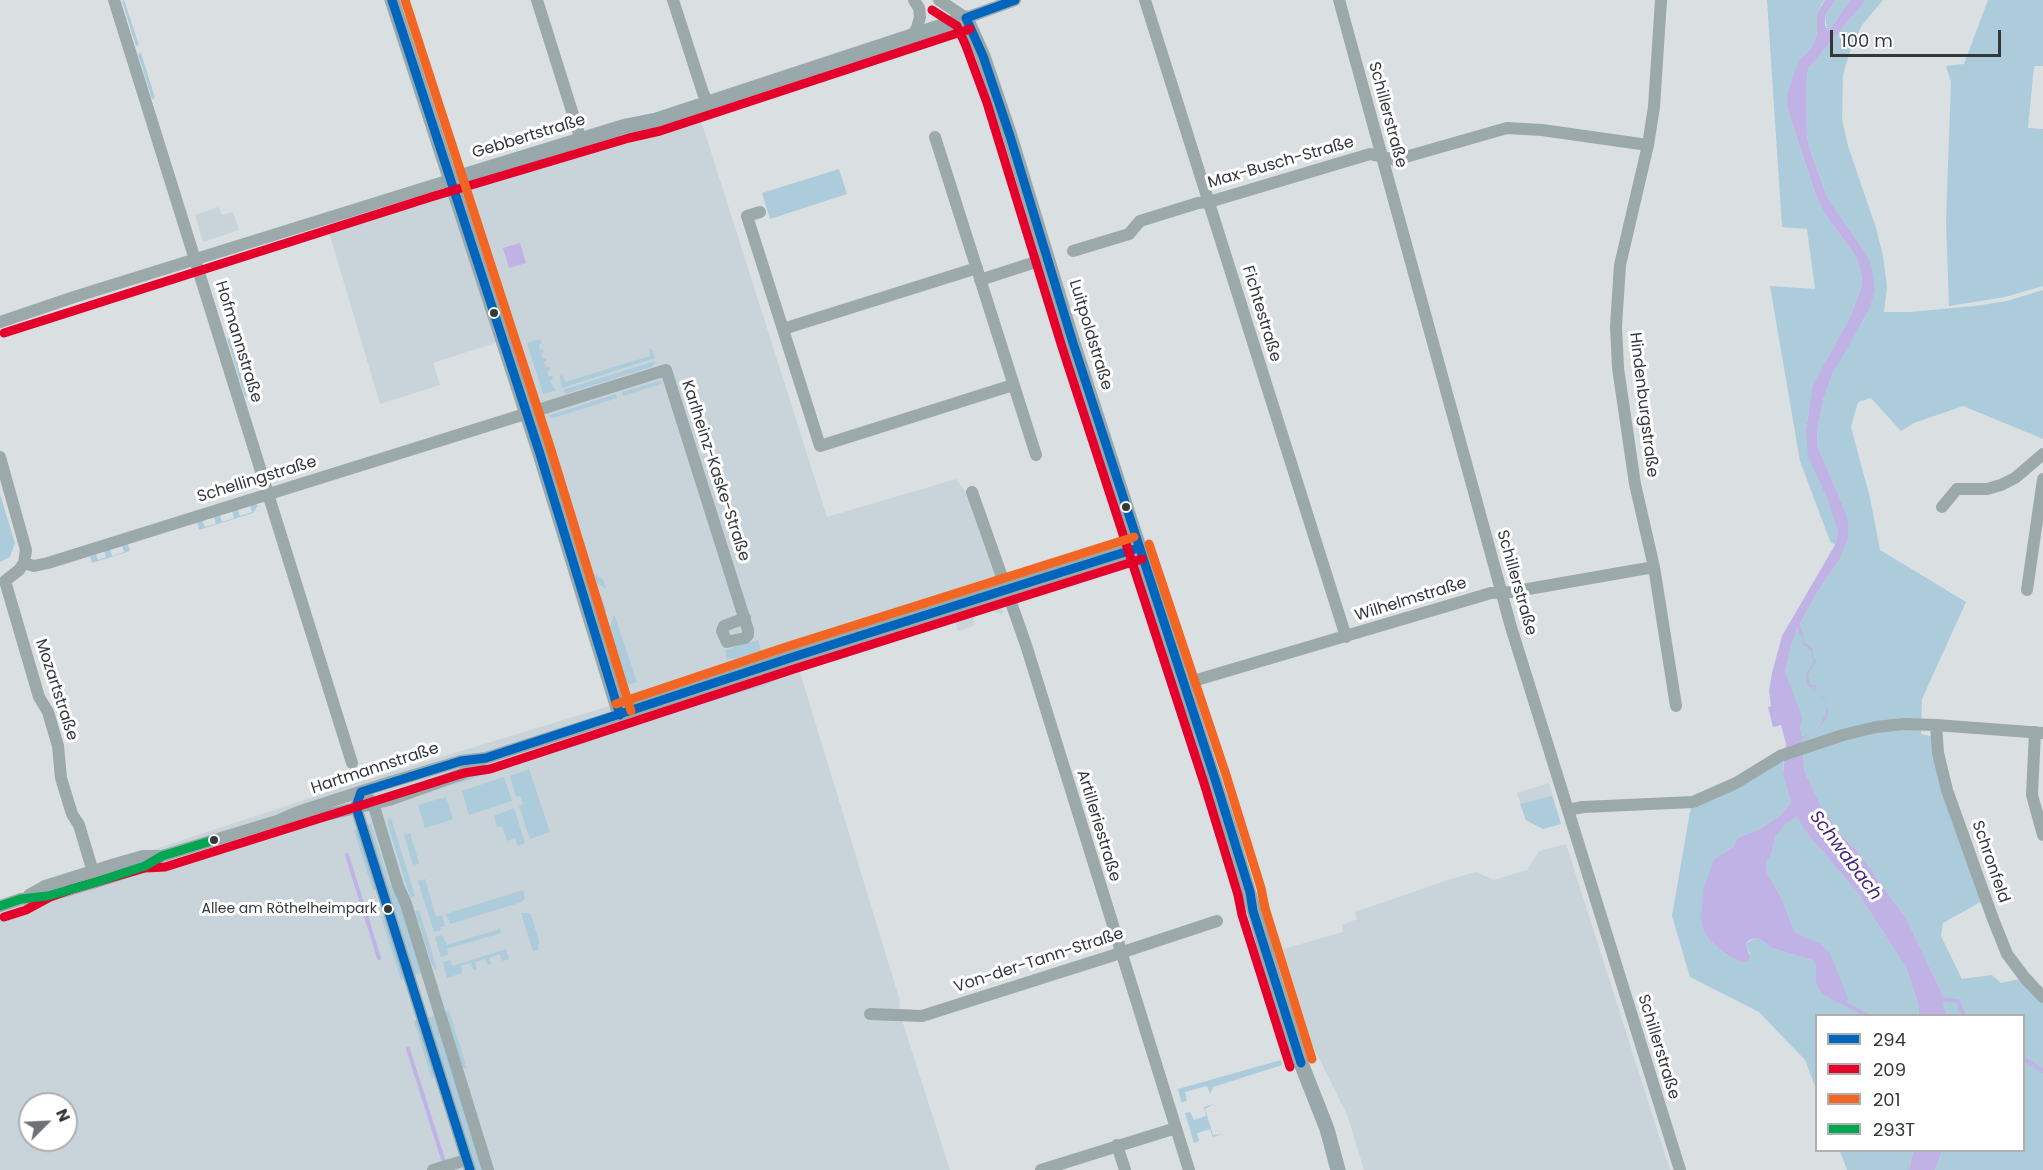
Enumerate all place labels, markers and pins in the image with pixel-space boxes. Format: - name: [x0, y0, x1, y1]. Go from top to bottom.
- unlabelled marker: [488, 307, 500, 319]
- unlabelled marker: [1120, 501, 1132, 513]
- unlabelled marker: [208, 834, 220, 846]
- place label: Allee am Röthelheimpark: [201, 901, 377, 917]
- marker: Allee am Röthelheimpark: [382, 903, 394, 915]

